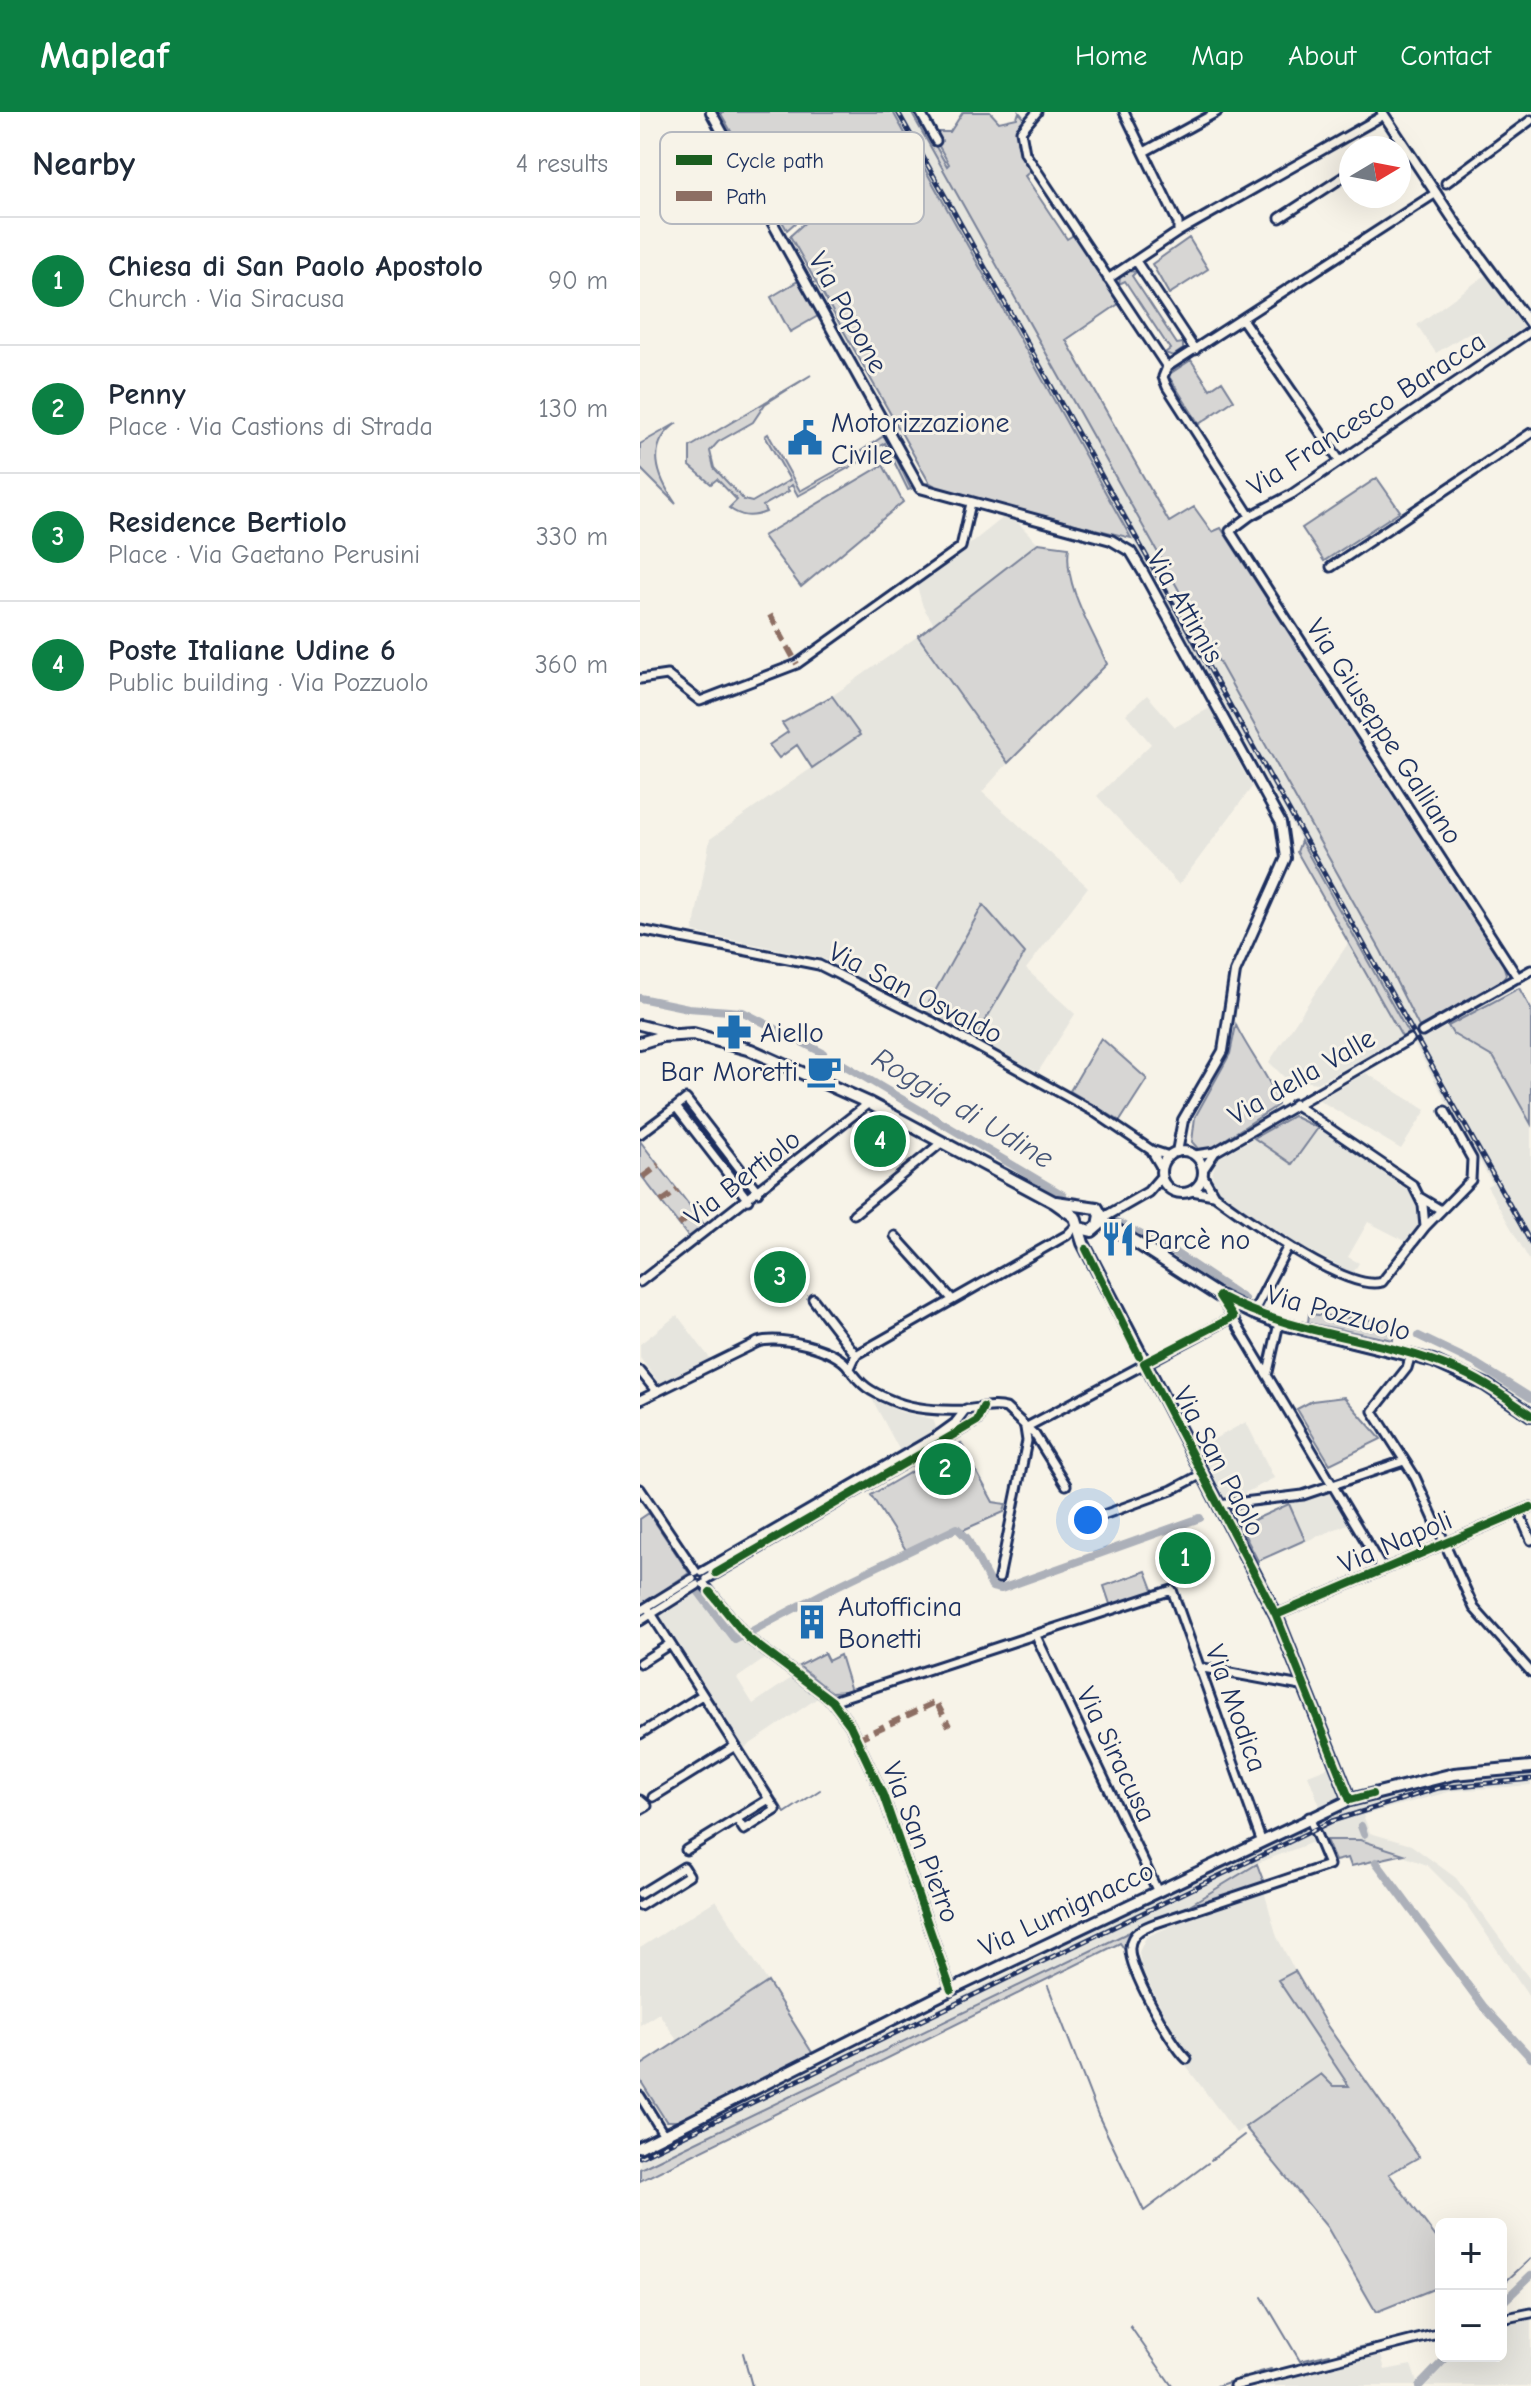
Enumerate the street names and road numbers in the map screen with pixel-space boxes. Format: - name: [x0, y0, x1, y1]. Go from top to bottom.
- street label: Via Popone: [802, 246, 895, 379]
- street label: Via Francesco Baracca: [1242, 325, 1491, 503]
- street label: Via Attimis: [1140, 544, 1230, 669]
- street label: Via Giuseppe Galliano: [1299, 613, 1469, 850]
- street label: Via San Osvaldo: [823, 935, 1008, 1050]
- street label: Via della Valle: [1222, 1022, 1381, 1132]
- street label: Via Bertiolo: [678, 1123, 807, 1233]
- street label: Via Pozzuolo: [1263, 1278, 1414, 1348]
- street label: Via San Paolo: [1166, 1381, 1272, 1542]
- street label: Via Napoli: [1334, 1504, 1457, 1580]
- street label: Via Modica: [1198, 1641, 1274, 1776]
- street label: Via Siracusa: [1070, 1682, 1162, 1827]
- street label: Via San Pietro: [876, 1758, 966, 1927]
- street label: Via Lumignacco: [974, 1854, 1159, 1963]

